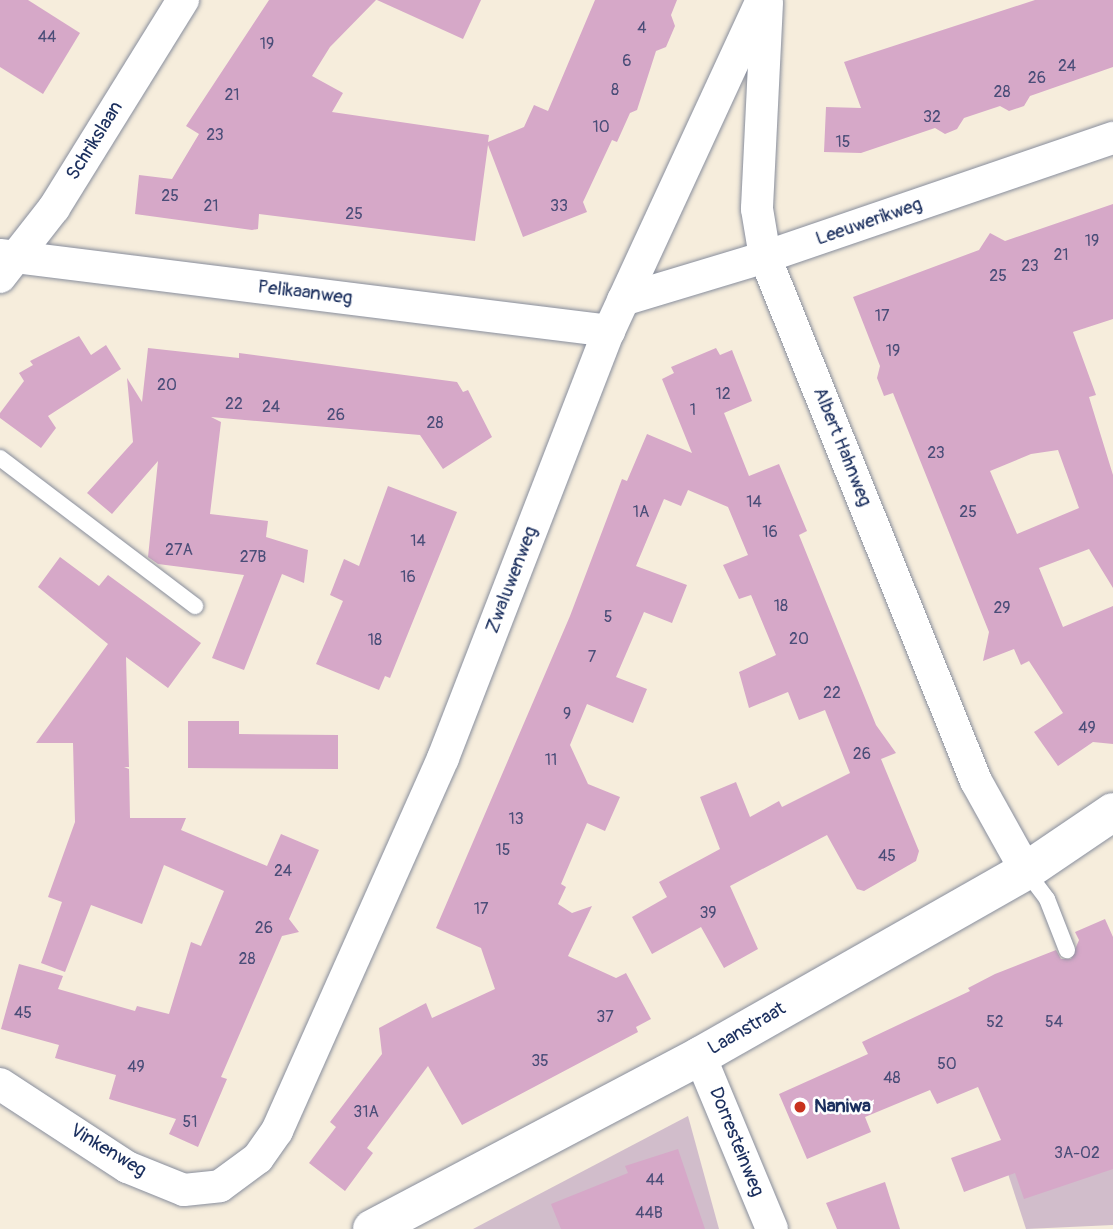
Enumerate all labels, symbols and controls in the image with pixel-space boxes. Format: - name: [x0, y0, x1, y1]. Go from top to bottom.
- house number: 4: [637, 18, 647, 38]
- house number: 44: [38, 27, 56, 47]
- house number: 19: [260, 34, 274, 54]
- house number: 6: [622, 51, 632, 71]
- house number: 24: [1058, 56, 1076, 76]
- house number: 26: [1028, 68, 1046, 88]
- house number: 8: [611, 80, 619, 100]
- house number: 28: [993, 82, 1011, 102]
- house number: 21: [224, 85, 240, 105]
- street label: Schrikslaan: [62, 97, 128, 185]
- house number: 32: [923, 107, 941, 127]
- house number: 10: [592, 117, 610, 137]
- house number: 23: [206, 125, 224, 145]
- house number: 15: [836, 132, 850, 152]
- house number: 25: [161, 186, 179, 206]
- street label: Leeuwerikweg: [813, 193, 925, 251]
- house number: 21: [203, 196, 219, 216]
- house number: 33: [550, 196, 568, 216]
- house number: 25: [345, 204, 363, 224]
- house number: 19: [1085, 231, 1099, 251]
- house number: 21: [1053, 245, 1069, 265]
- house number: 23: [1021, 256, 1039, 276]
- house number: 25: [989, 266, 1007, 286]
- street label: Pelikaanweg: [256, 276, 354, 310]
- house number: 17: [875, 306, 889, 326]
- house number: 19: [886, 341, 900, 361]
- house number: 20: [157, 375, 177, 395]
- house number: 12: [715, 384, 731, 404]
- street label: Albert Hahnweg: [808, 384, 876, 510]
- house number: 22: [225, 394, 243, 414]
- house number: 24: [262, 397, 280, 417]
- house number: 1: [690, 400, 696, 420]
- house number: 26: [327, 405, 345, 425]
- house number: 28: [426, 413, 444, 433]
- house number: 23: [927, 443, 945, 463]
- house number: 14: [746, 492, 762, 512]
- house number: 1A: [633, 502, 649, 522]
- house number: 25: [959, 502, 977, 522]
- house number: 16: [762, 522, 778, 542]
- street label: Zwaluwenweg: [481, 523, 543, 637]
- house number: 14: [410, 531, 426, 551]
- house number: 27A: [165, 540, 193, 560]
- house number: 27B: [240, 547, 266, 567]
- house number: 16: [400, 567, 416, 587]
- house number: 18: [774, 596, 788, 616]
- house number: 29: [993, 598, 1011, 618]
- house number: 5: [604, 607, 612, 627]
- house number: 20: [789, 629, 809, 649]
- house number: 18: [368, 630, 382, 650]
- house number: 7: [588, 647, 596, 667]
- house number: 22: [823, 683, 841, 703]
- house number: 9: [563, 704, 571, 724]
- house number: 49: [1078, 718, 1096, 738]
- house number: 26: [853, 744, 871, 764]
- house number: 11: [545, 750, 557, 770]
- house number: 13: [508, 809, 524, 829]
- house number: 15: [496, 840, 510, 860]
- house number: 45: [878, 846, 896, 866]
- house number: 24: [274, 861, 292, 881]
- house number: 17: [474, 899, 488, 919]
- house number: 39: [699, 903, 717, 923]
- house number: 26: [255, 918, 273, 938]
- house number: 28: [238, 949, 256, 969]
- street label: Laanstraat: [704, 998, 790, 1060]
- house number: 45: [14, 1003, 32, 1023]
- house number: 37: [596, 1007, 614, 1027]
- house number: 52: [986, 1012, 1004, 1032]
- house number: 54: [1045, 1012, 1063, 1032]
- house number: 35: [531, 1051, 549, 1071]
- house number: 50: [937, 1054, 957, 1074]
- house number: 49: [127, 1057, 145, 1077]
- house number: 48: [883, 1068, 901, 1088]
- street label: Dorresteinweg: [704, 1084, 768, 1200]
- place label: Naniwa: [814, 1096, 871, 1118]
- marker: Naniwa: [792, 1099, 808, 1115]
- house number: 31A: [353, 1102, 379, 1122]
- house number: 51: [183, 1112, 197, 1132]
- street label: Vinkenweg: [66, 1119, 150, 1183]
- house number: 3A-02: [1054, 1143, 1100, 1163]
- house number: 44: [646, 1170, 664, 1190]
- house number: 44B: [635, 1203, 663, 1223]

